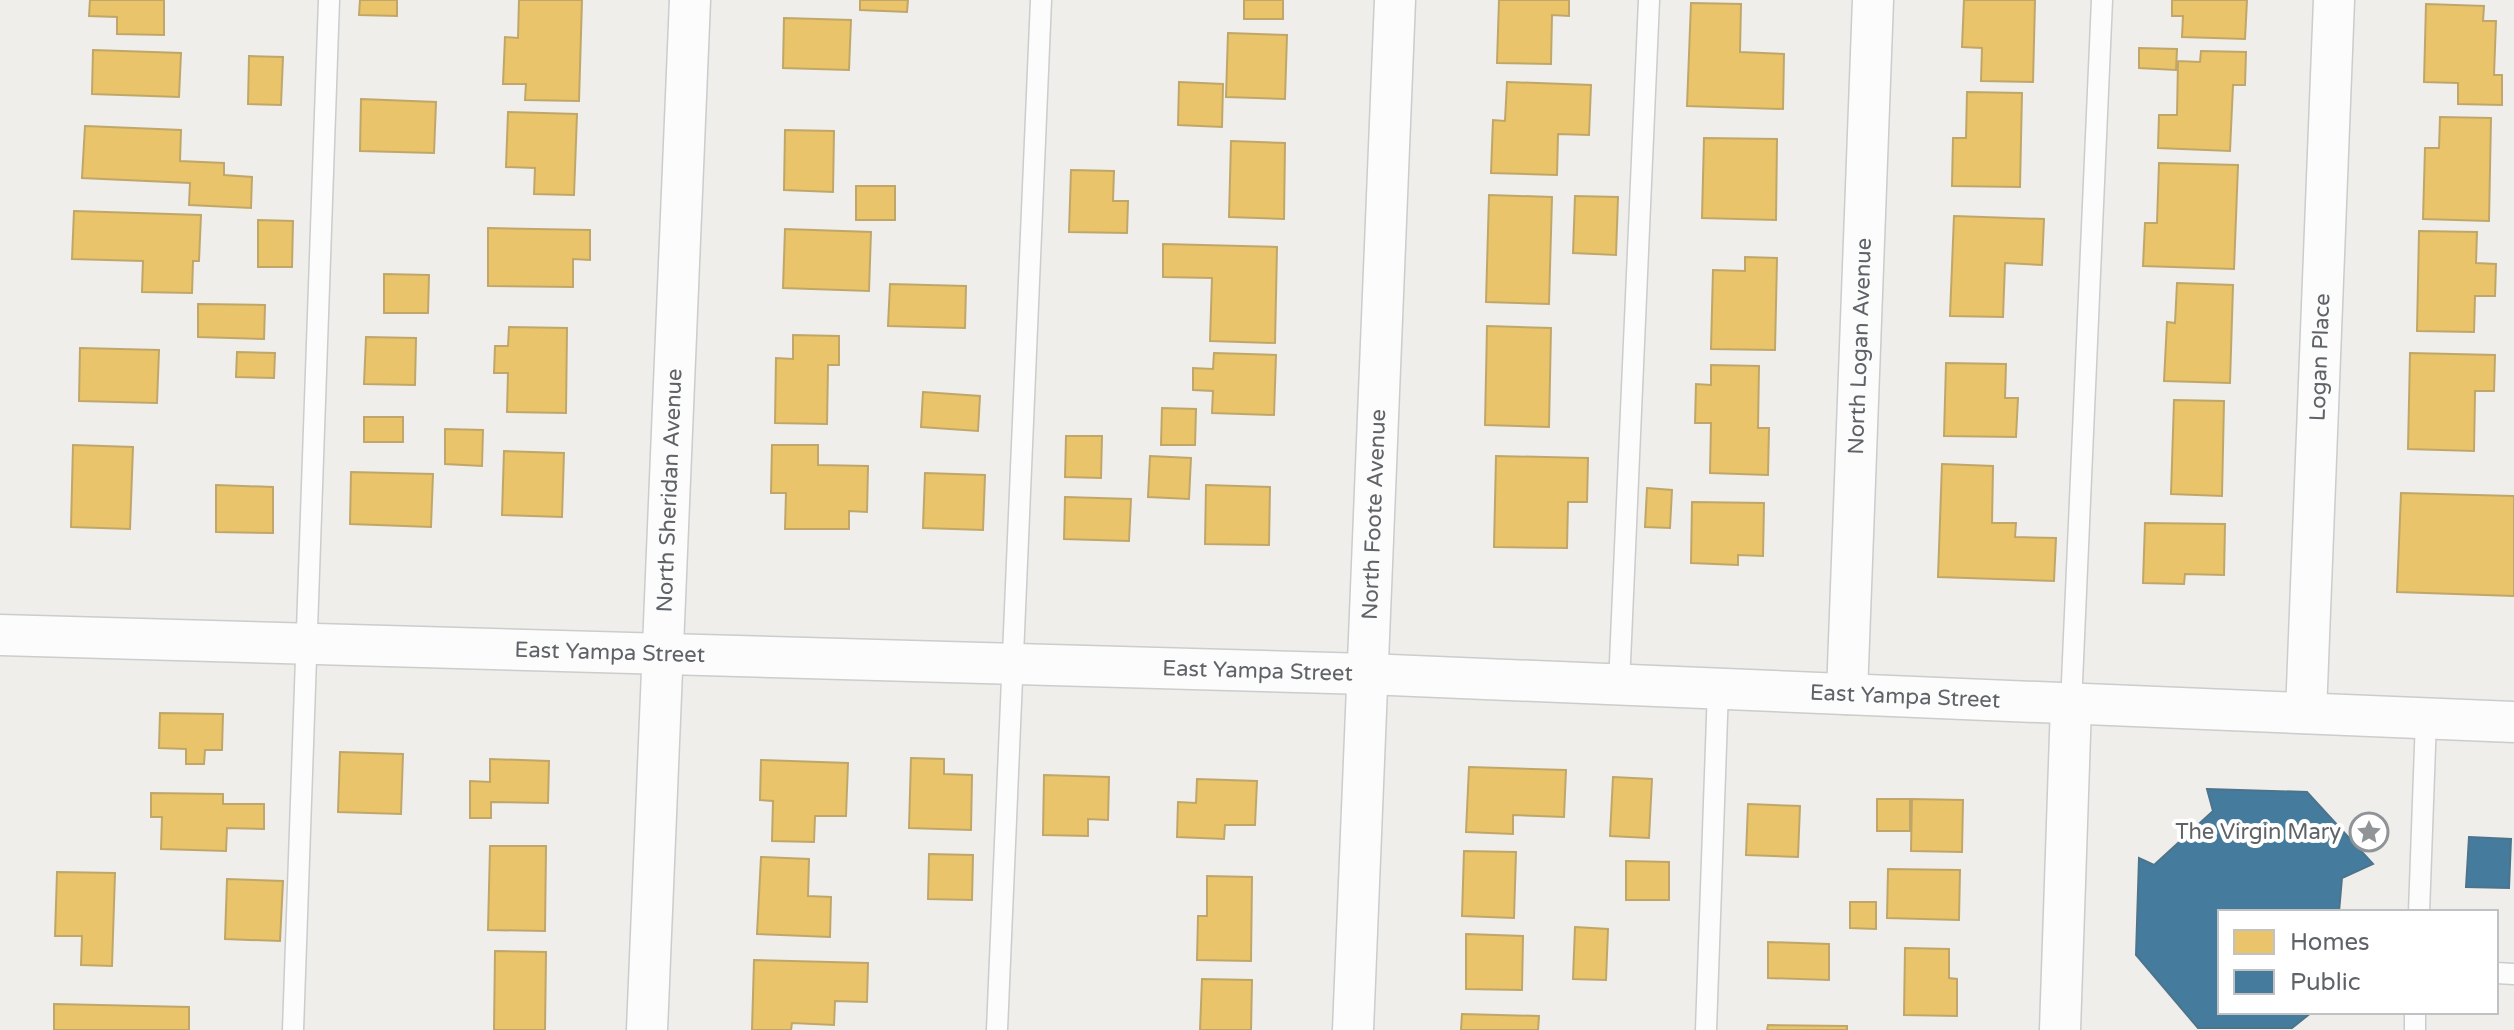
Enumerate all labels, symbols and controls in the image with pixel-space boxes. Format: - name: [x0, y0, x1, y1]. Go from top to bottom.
- street label: North Logan Avenue: [1843, 237, 1877, 455]
- street label: Logan Place: [2304, 293, 2335, 422]
- street label: North Sheridan Avenue: [651, 368, 688, 613]
- street label: North Foote Avenue: [1357, 408, 1391, 620]
- street label: East Yampa Street: [514, 637, 705, 668]
- street label: East Yampa Street: [1162, 655, 1353, 687]
- street label: East Yampa Street: [1809, 680, 2001, 713]
- place icon: The Virgin Mary: [2348, 811, 2390, 853]
- place label: The Virgin Mary: [2175, 819, 2341, 845]
- legend: [2218, 910, 2498, 1014]
- text: Homes: [2290, 928, 2370, 957]
- text: Public: [2290, 968, 2360, 997]

